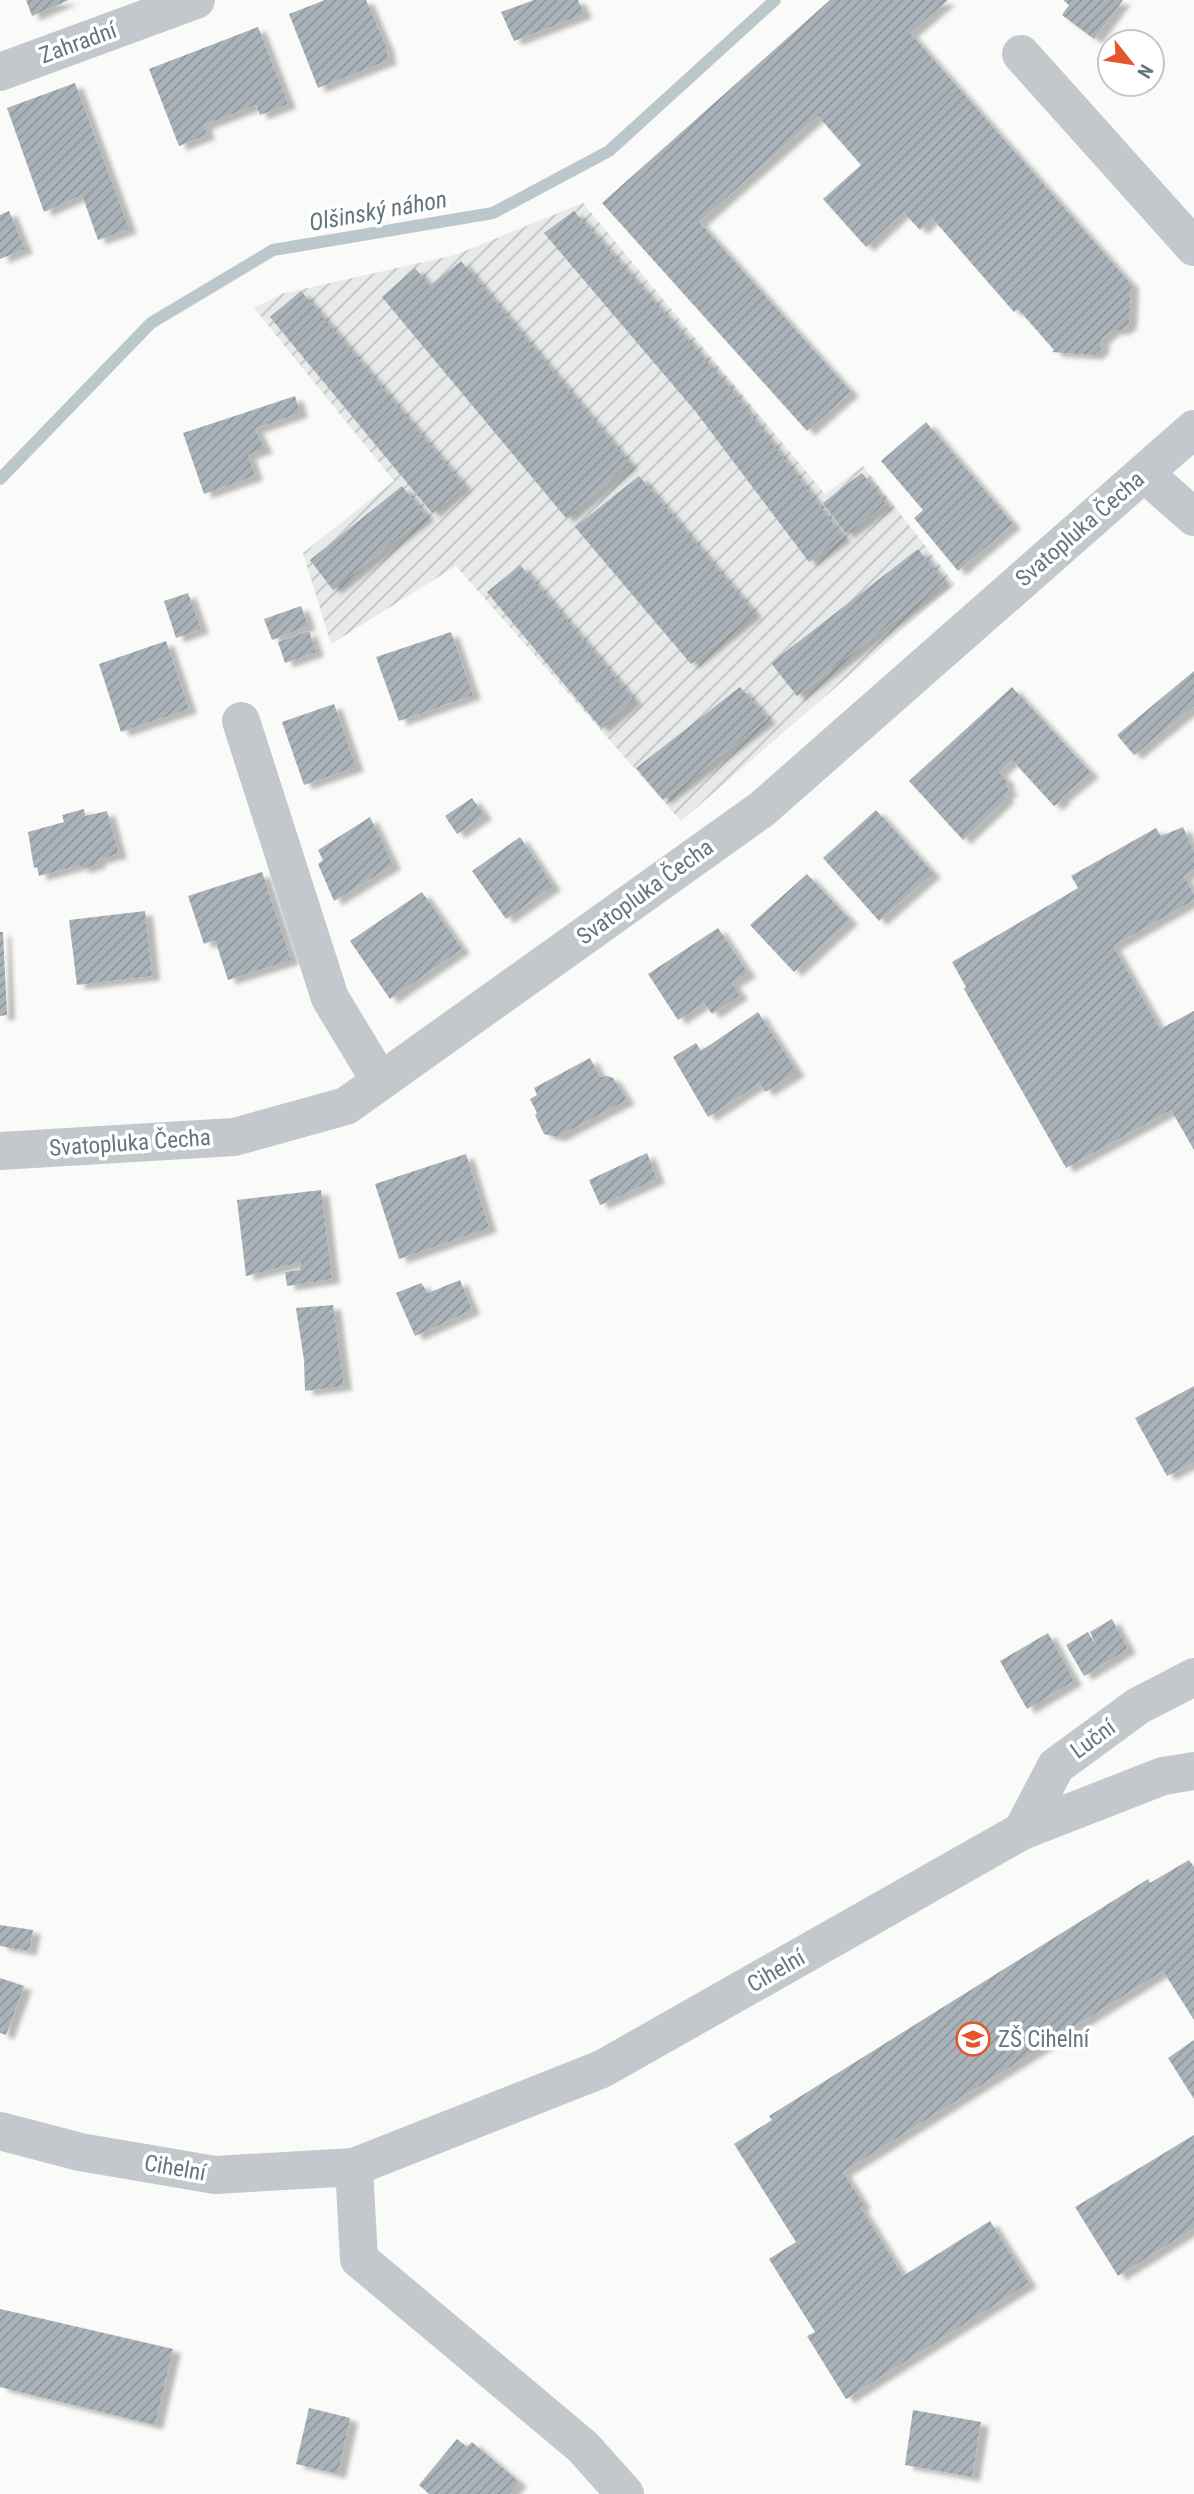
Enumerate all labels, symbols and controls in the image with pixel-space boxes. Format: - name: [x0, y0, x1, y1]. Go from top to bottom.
- street label: Zahradní: [36, 16, 122, 69]
- north arrow: [1096, 28, 1166, 98]
- text: N: [1132, 60, 1158, 82]
- water label: Olšinský náhon: [307, 185, 449, 237]
- street label: Svatopluka Čecha: [1009, 464, 1150, 592]
- street label: Svatopluka Čecha: [570, 832, 718, 950]
- street label: Svatopluka Čecha: [48, 1122, 212, 1162]
- street label: Luční: [1065, 1713, 1122, 1764]
- street label: Cihelní: [742, 1943, 811, 1998]
- school or university icon: ZŠ Cihelní: [954, 2020, 992, 2058]
- place label: ZŠ Cihelní: [998, 2025, 1091, 2053]
- street label: Cihelní: [142, 2149, 209, 2187]

